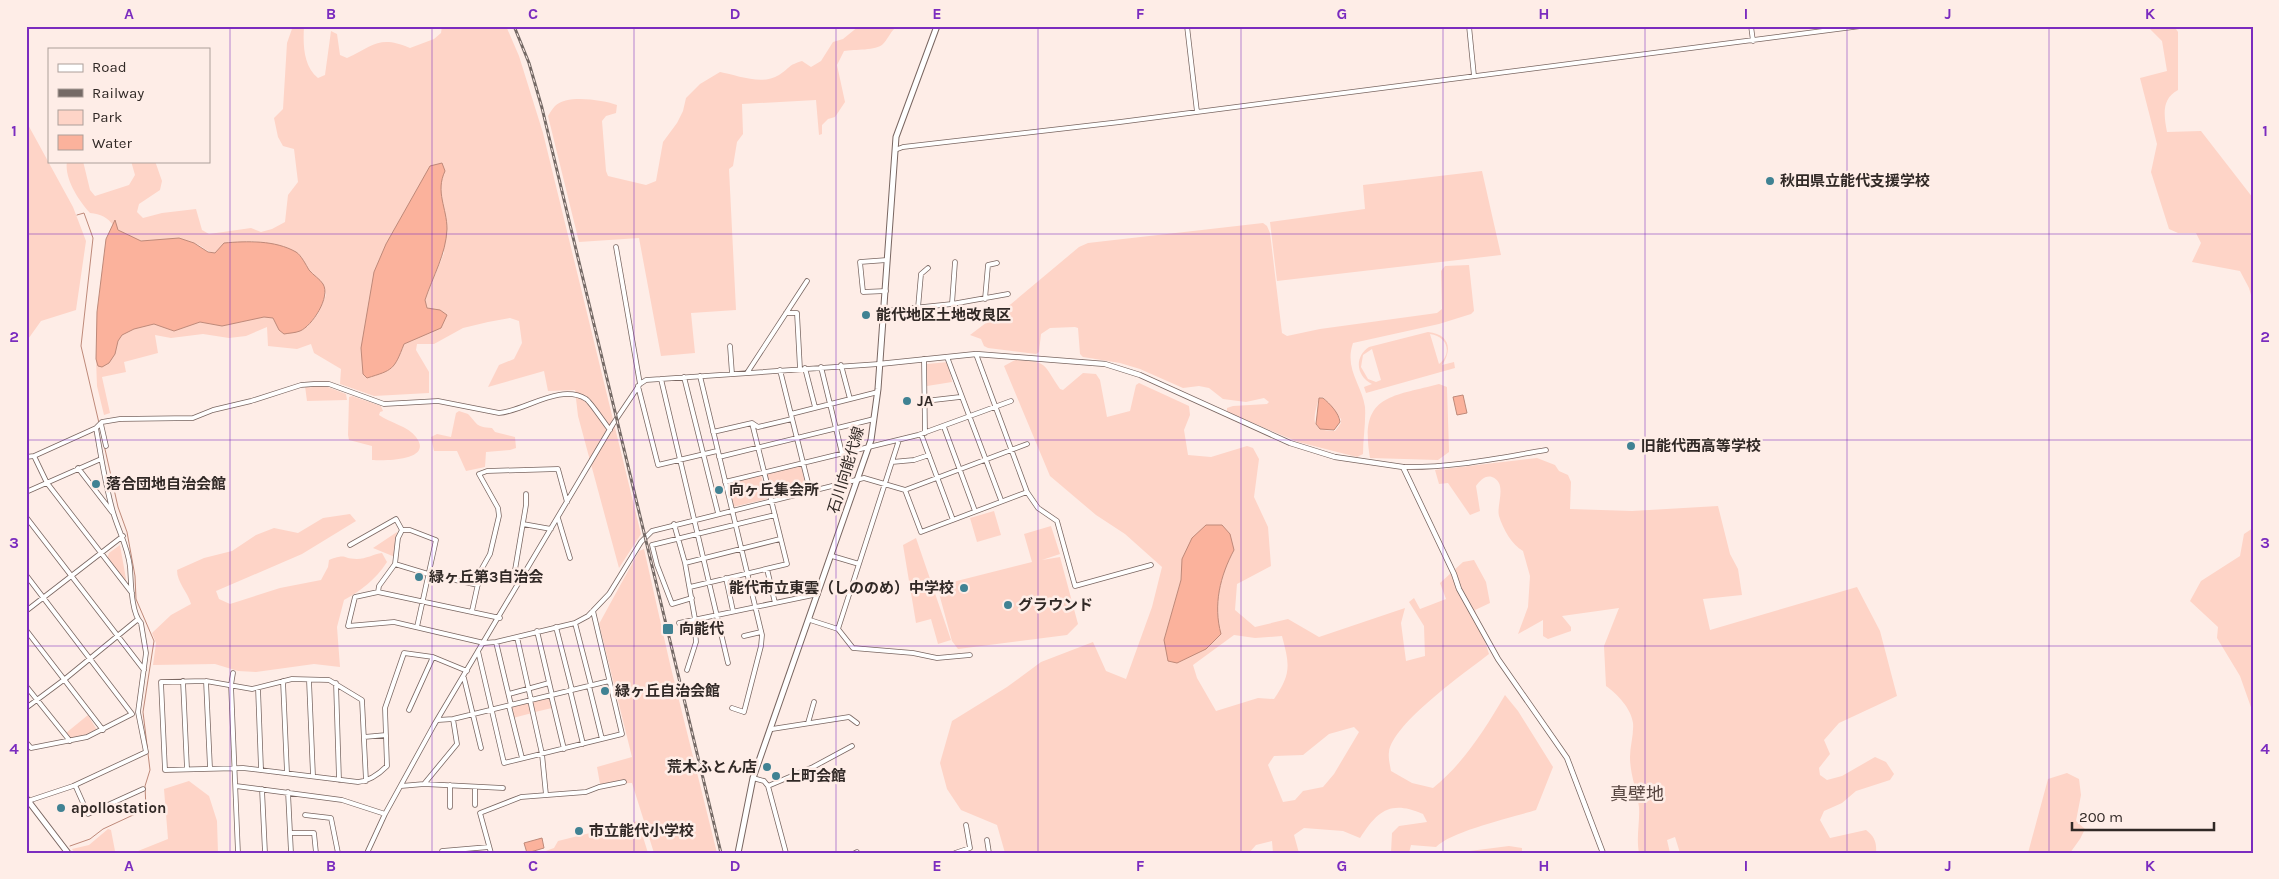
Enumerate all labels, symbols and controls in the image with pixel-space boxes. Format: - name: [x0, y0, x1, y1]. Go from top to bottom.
- text: A: [124, 4, 134, 23]
- text: B: [326, 4, 336, 23]
- text: C: [528, 4, 538, 23]
- text: D: [730, 4, 741, 23]
- text: E: [932, 4, 942, 23]
- text: F: [1136, 4, 1145, 23]
- text: G: [1337, 4, 1347, 23]
- text: H: [1538, 4, 1550, 23]
- text: I: [1744, 4, 1748, 23]
- text: J: [1944, 4, 1952, 23]
- text: K: [2145, 4, 2156, 23]
- legend: [48, 48, 210, 162]
- text: Road: [92, 58, 127, 76]
- text: Railway: [92, 84, 144, 102]
- text: Park: [92, 108, 122, 126]
- text: 1: [11, 121, 17, 140]
- text: 1: [2262, 121, 2268, 140]
- text: Water: [92, 134, 133, 152]
- place label: 秋田県立能代支援学校: [1780, 172, 1930, 190]
- marker: 秋田県立能代支援学校: [1764, 175, 1776, 187]
- place label: 能代地区土地改良区: [876, 306, 1011, 324]
- marker: 能代地区土地改良区: [860, 309, 872, 321]
- text: 2: [9, 327, 19, 346]
- text: 2: [2260, 327, 2270, 346]
- place label: JA: [917, 392, 934, 410]
- marker: JA: [901, 395, 913, 407]
- street label: 石川向能代線: [824, 424, 868, 516]
- place label: 旧能代西高等学校: [1641, 437, 1761, 455]
- marker: 旧能代西高等学校: [1625, 440, 1637, 452]
- place label: 落合団地自治会館: [106, 475, 226, 493]
- marker: 落合団地自治会館: [90, 478, 102, 490]
- place label: 向ヶ丘集会所: [729, 481, 819, 499]
- marker: 向ヶ丘集会所: [713, 484, 725, 496]
- text: 3: [9, 533, 19, 552]
- text: 3: [2260, 533, 2270, 552]
- place label: 緑ヶ丘第3自治会: [429, 568, 543, 586]
- marker: 緑ヶ丘第3自治会: [413, 571, 425, 583]
- place label: 能代市立東雲（しののめ）中学校: [729, 579, 954, 597]
- marker: 能代市立東雲（しののめ）中学校: [958, 582, 970, 594]
- place label: グラウンド: [1018, 596, 1093, 614]
- marker: グラウンド: [1002, 599, 1014, 611]
- place label: 向能代: [679, 620, 724, 638]
- marker: 向能代: [661, 622, 675, 636]
- place label: 緑ヶ丘自治会館: [615, 682, 720, 700]
- marker: 緑ヶ丘自治会館: [599, 685, 611, 697]
- text: 4: [9, 739, 19, 758]
- text: 4: [2260, 739, 2270, 758]
- place label: 荒木ふとん店: [667, 758, 757, 776]
- marker: 荒木ふとん店: [761, 761, 773, 773]
- place label: 上町会館: [786, 767, 846, 785]
- marker: 上町会館: [770, 770, 782, 782]
- district label: 真壁地: [1610, 783, 1664, 805]
- place label: apollostation: [71, 799, 166, 817]
- scale bar: [2072, 799, 2214, 831]
- marker: apollostation: [55, 802, 67, 814]
- text: 200 m: [2079, 808, 2123, 826]
- place label: 市立能代小学校: [589, 822, 694, 840]
- marker: 市立能代小学校: [573, 825, 585, 837]
- text: A: [124, 856, 134, 875]
- text: B: [326, 856, 336, 875]
- text: C: [528, 856, 538, 875]
- text: D: [730, 856, 741, 875]
- text: E: [932, 856, 942, 875]
- text: F: [1136, 856, 1145, 875]
- text: G: [1337, 856, 1347, 875]
- text: H: [1538, 856, 1550, 875]
- text: I: [1744, 856, 1748, 875]
- text: J: [1944, 856, 1952, 875]
- text: K: [2145, 856, 2156, 875]

